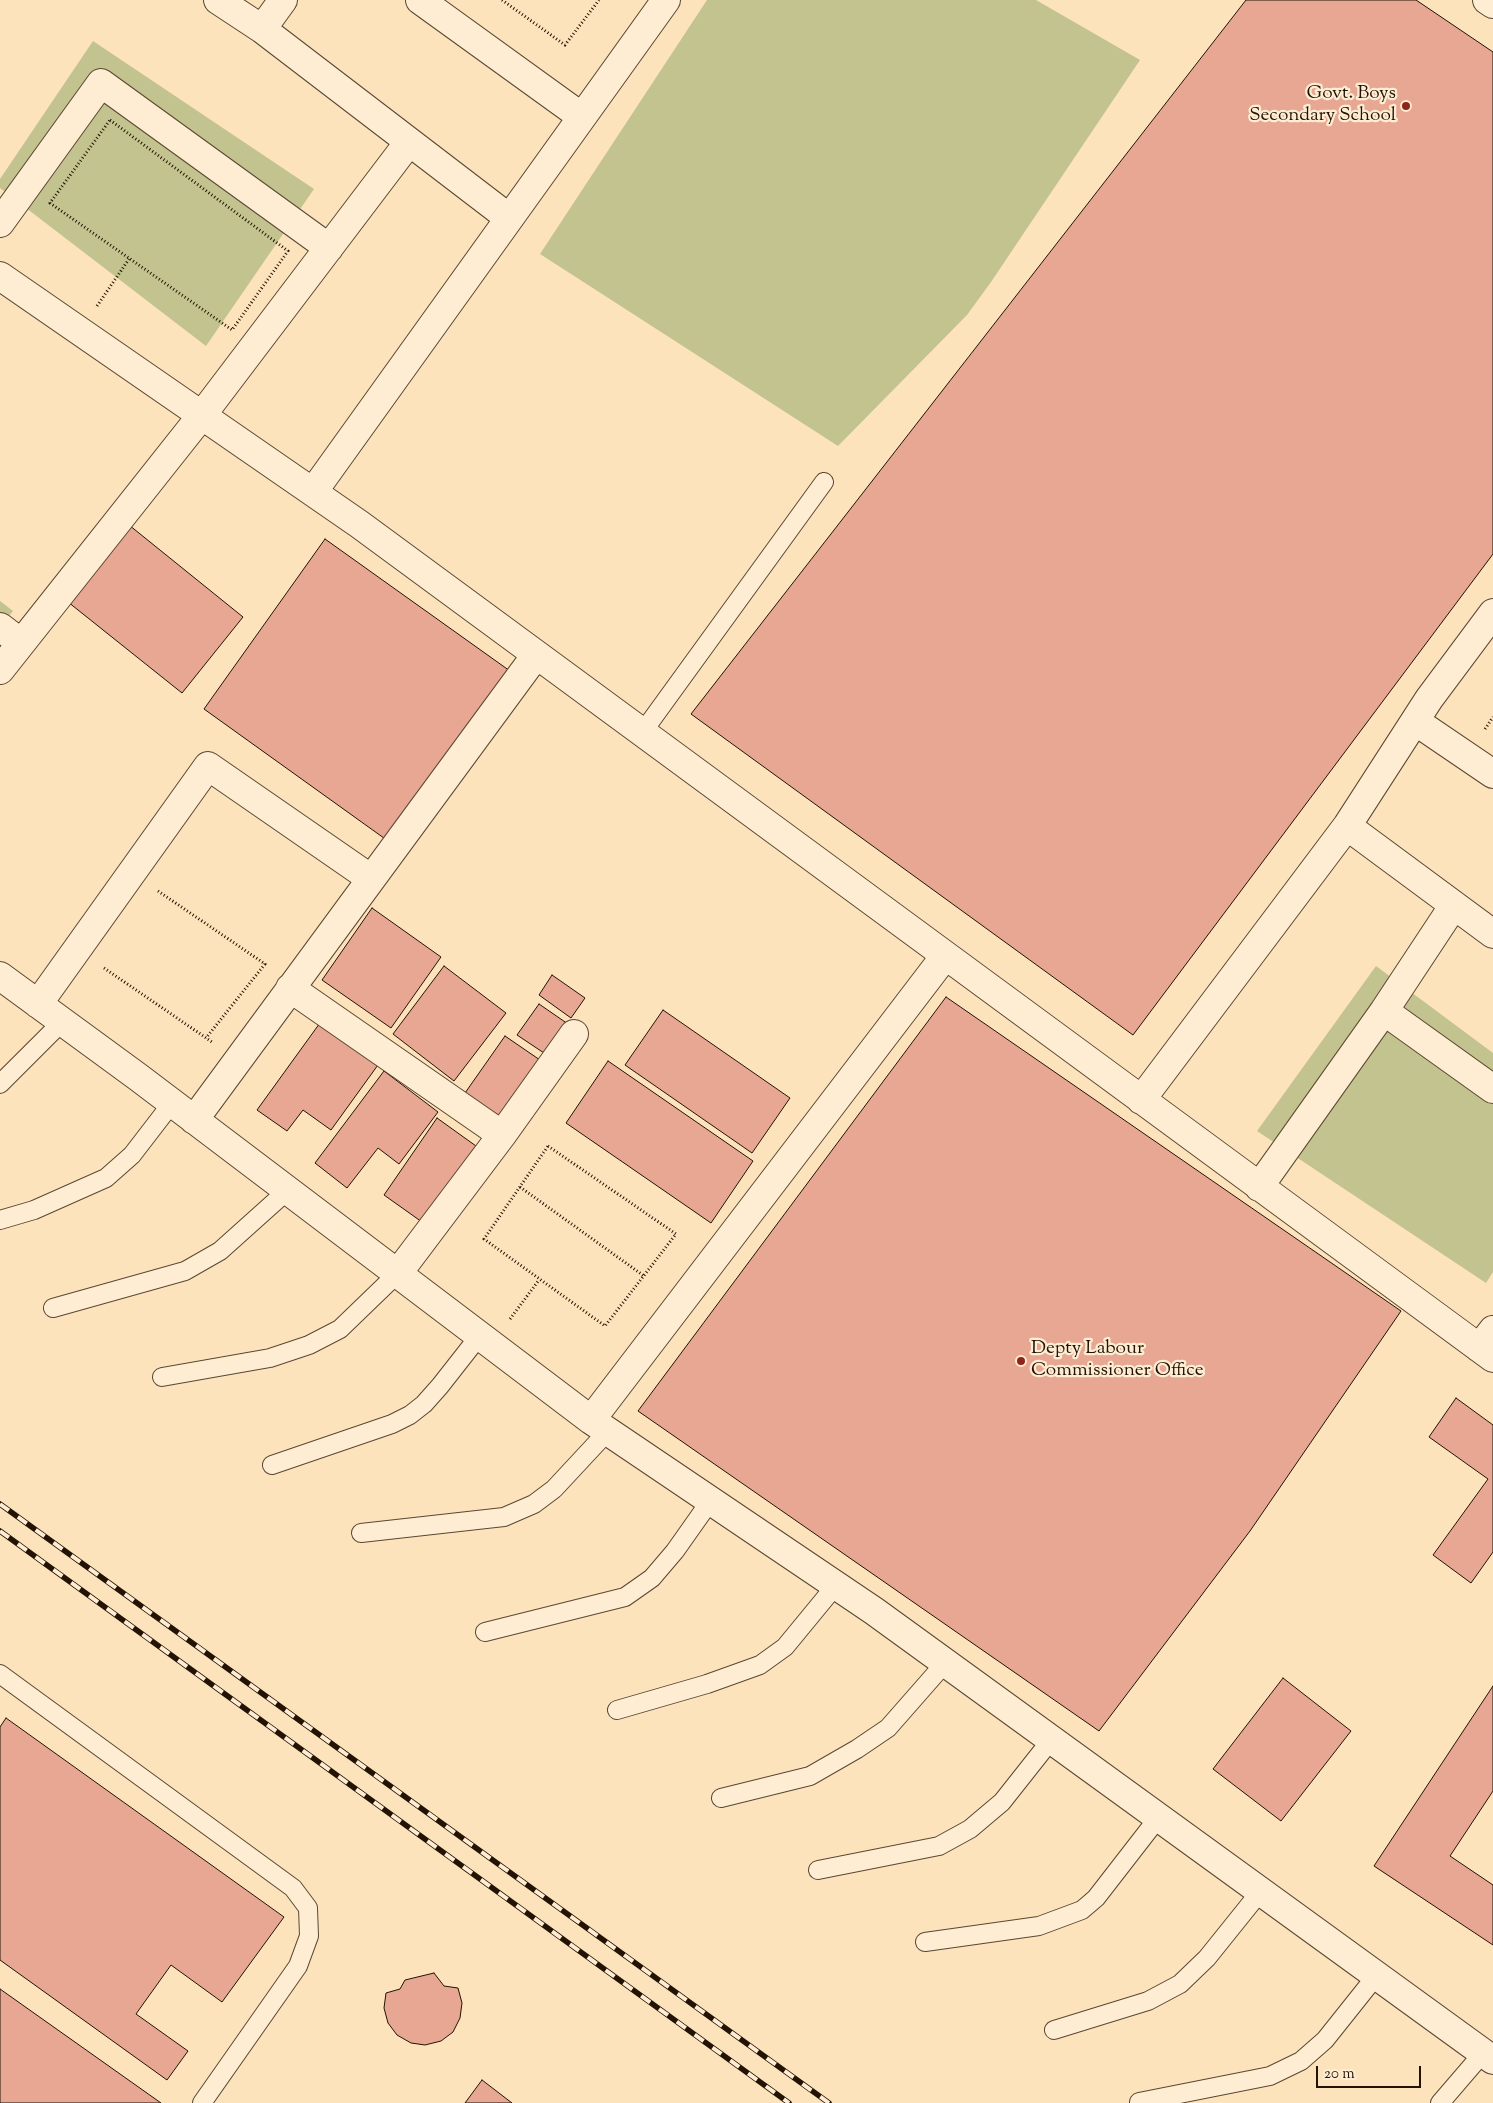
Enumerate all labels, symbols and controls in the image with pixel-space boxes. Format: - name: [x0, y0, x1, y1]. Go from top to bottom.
- place label: Govt. Boys Secondary School: [1249, 84, 1396, 128]
- marker: Govt. Boys Secondary School: [1400, 100, 1412, 112]
- place label: Depty Labour Commissioner Office: [1031, 1339, 1204, 1383]
- marker: Depty Labour Commissioner Office: [1015, 1355, 1027, 1367]
- scale bar: [1318, 2056, 1423, 2088]
- text: 20 m: [1324, 2064, 1355, 2085]

